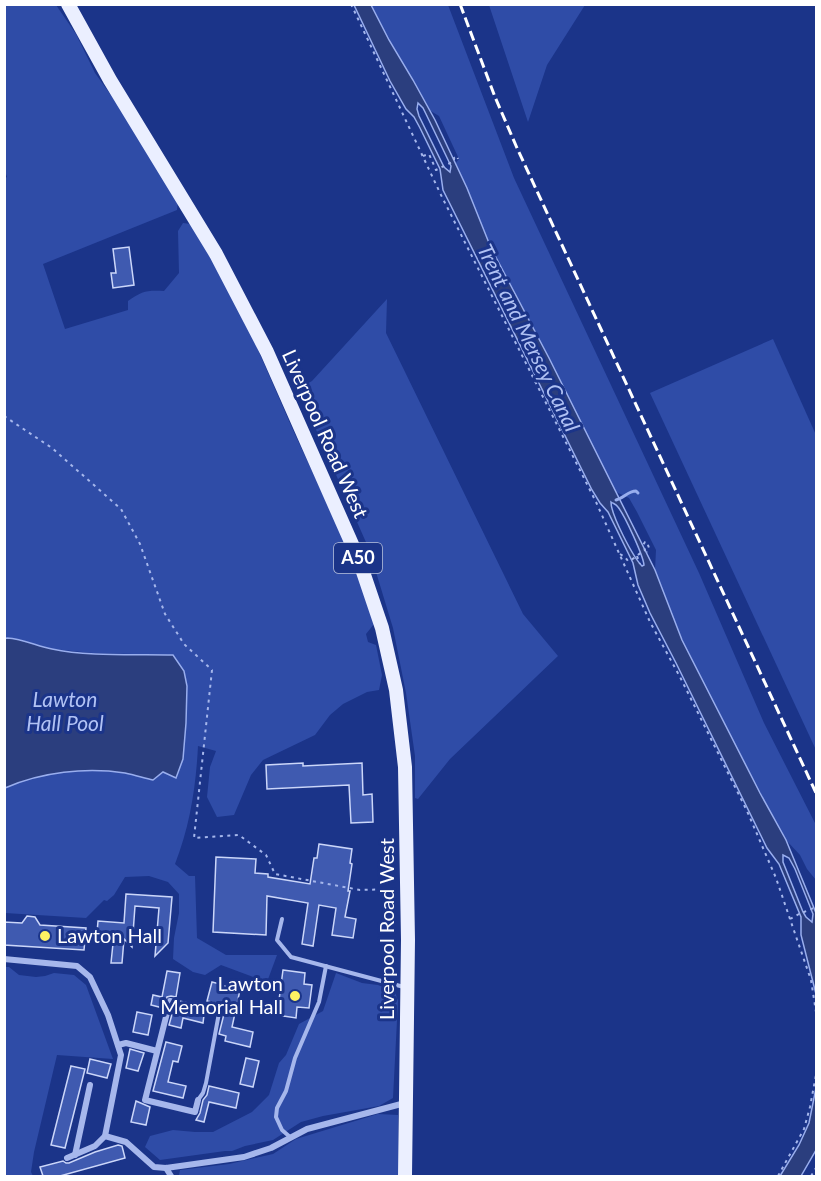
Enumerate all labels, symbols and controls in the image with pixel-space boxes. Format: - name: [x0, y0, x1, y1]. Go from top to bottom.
- water label: Trent and Mersey Canal: [473, 239, 586, 435]
- street label: Liverpool Road West: [278, 346, 374, 522]
- road number: A50: [334, 543, 382, 573]
- water label: Lawton Hall Pool: [26, 686, 104, 735]
- street label: Liverpool Road West: [374, 838, 398, 1020]
- place label: Lawton Hall: [57, 923, 162, 947]
- marker: Lawton Hall: [38, 929, 52, 943]
- place label: Lawton Memorial Hall: [160, 971, 283, 1018]
- marker: Lawton Memorial Hall: [288, 989, 302, 1003]

